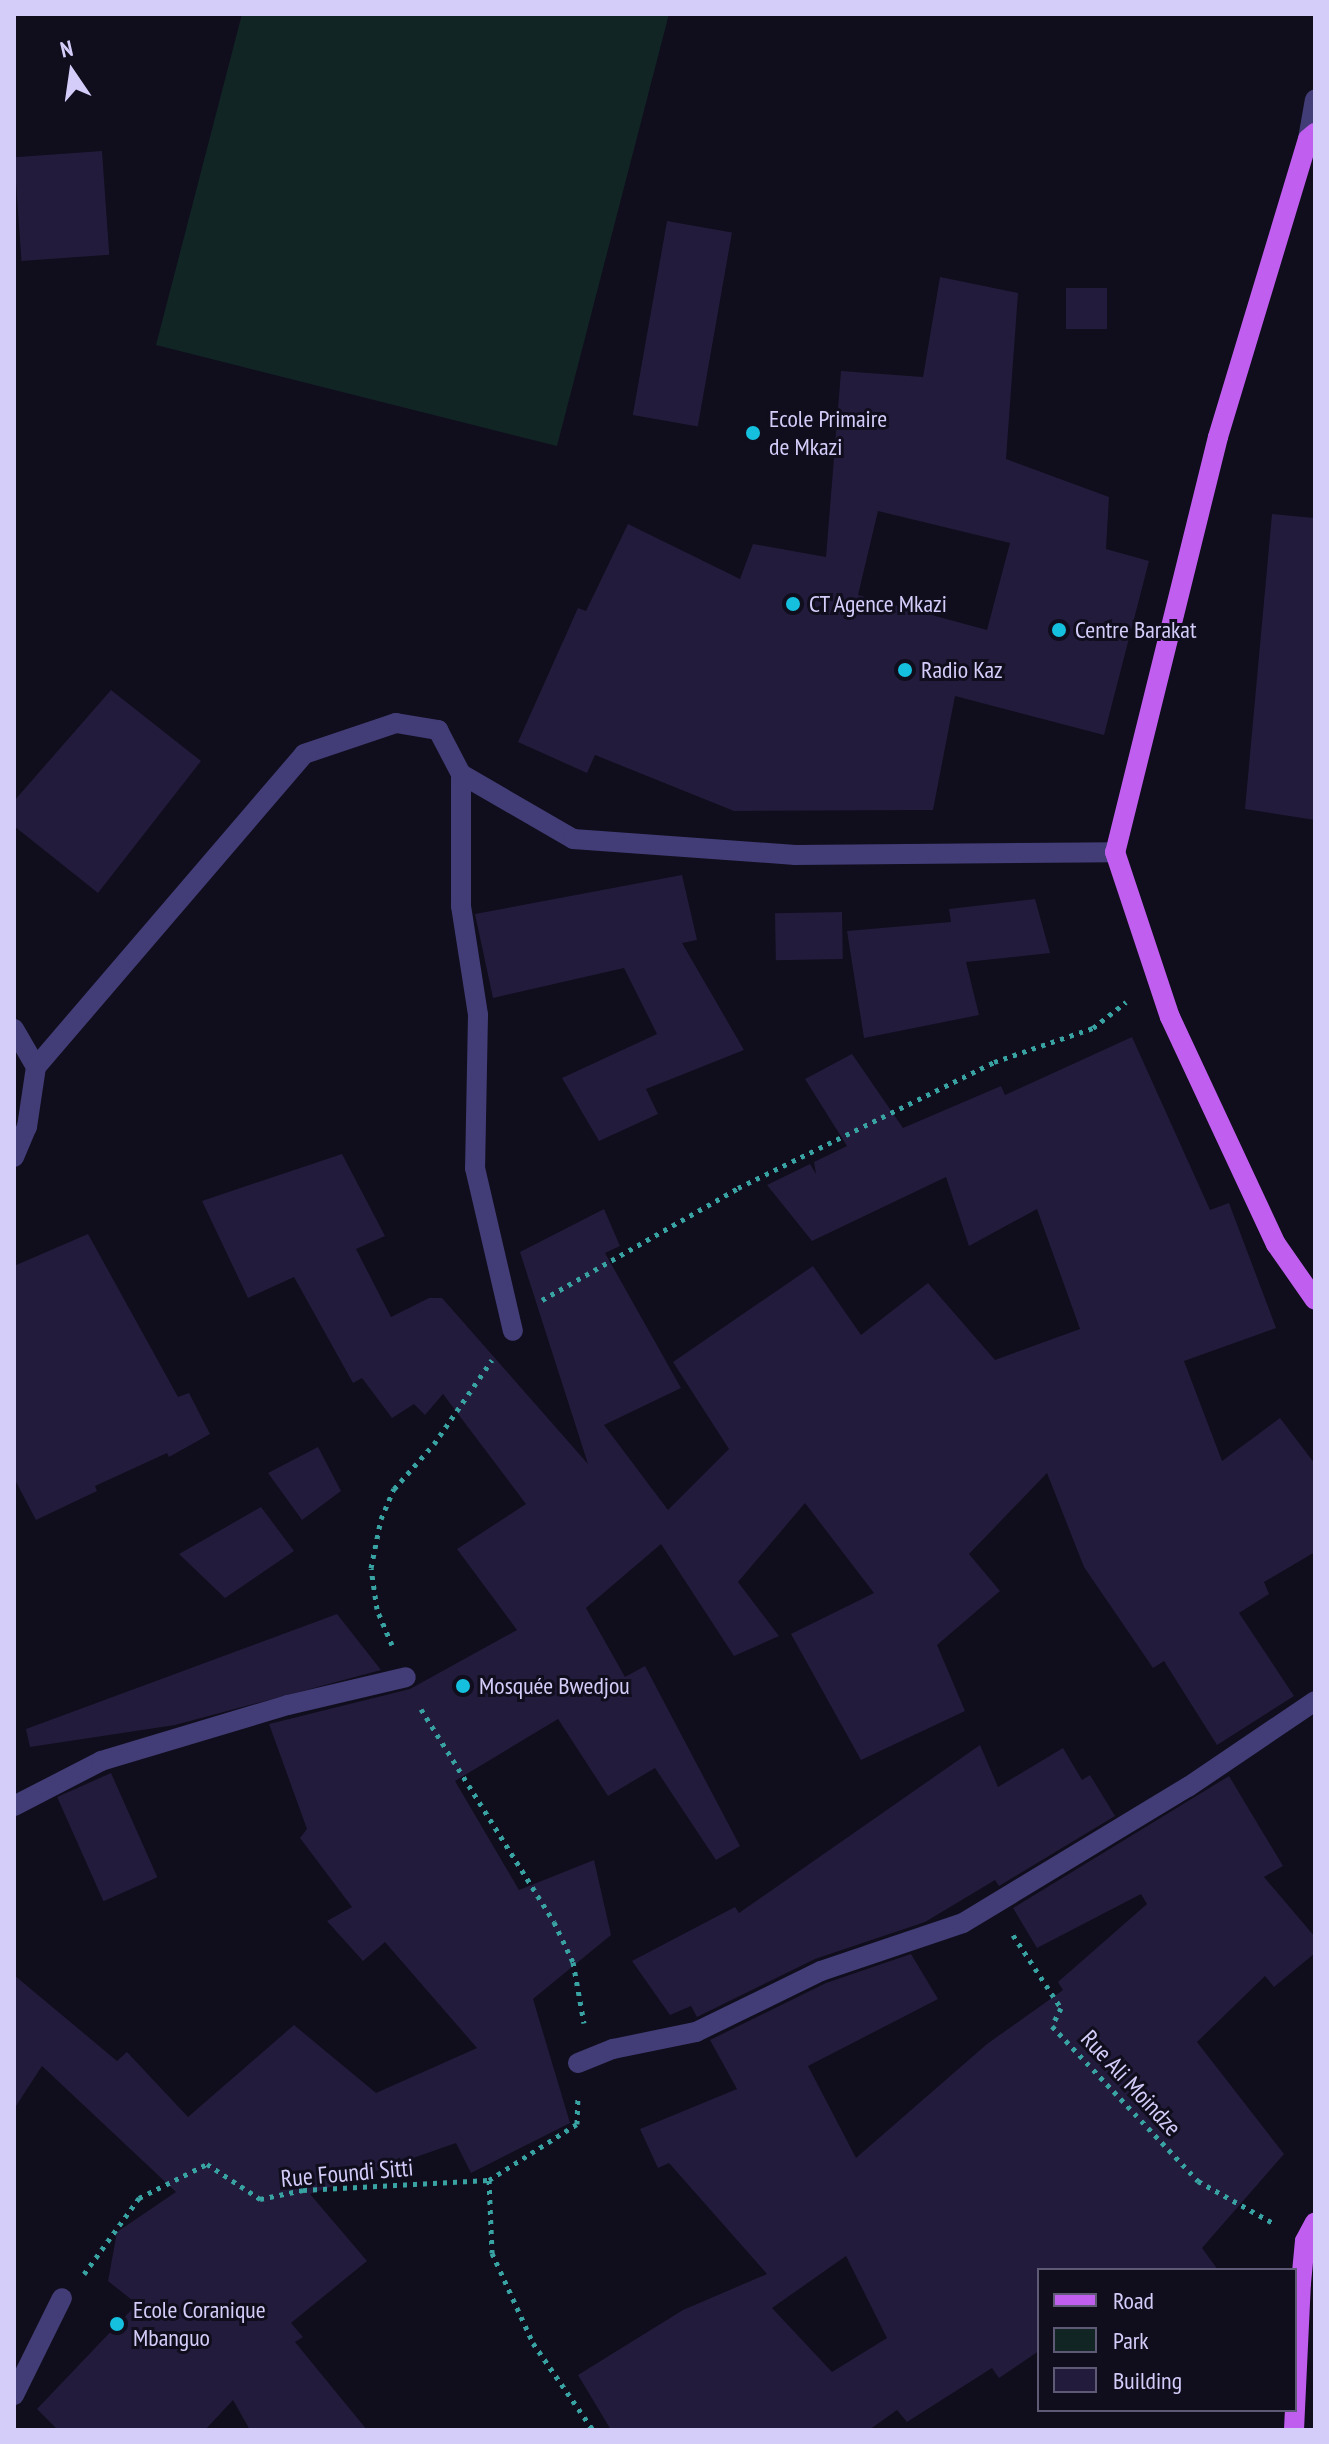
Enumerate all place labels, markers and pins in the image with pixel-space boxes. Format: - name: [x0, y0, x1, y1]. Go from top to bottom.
- place label: Ecole Primaire de Mkazi: [769, 405, 887, 461]
- marker: Ecole Primaire de Mkazi: [744, 424, 762, 442]
- place label: CT Agence Mkazi: [809, 590, 948, 618]
- marker: CT Agence Mkazi: [784, 595, 802, 613]
- place label: Centre Barakat: [1075, 616, 1197, 644]
- marker: Centre Barakat: [1050, 621, 1068, 639]
- place label: Radio Kaz: [921, 656, 1003, 684]
- marker: Radio Kaz: [896, 661, 914, 679]
- place label: Mosquée Bwedjou: [479, 1672, 630, 1700]
- marker: Mosquée Bwedjou: [454, 1677, 472, 1695]
- place label: Ecole Coranique Mbanguo: [133, 2296, 266, 2352]
- marker: Ecole Coranique Mbanguo: [108, 2315, 126, 2333]

